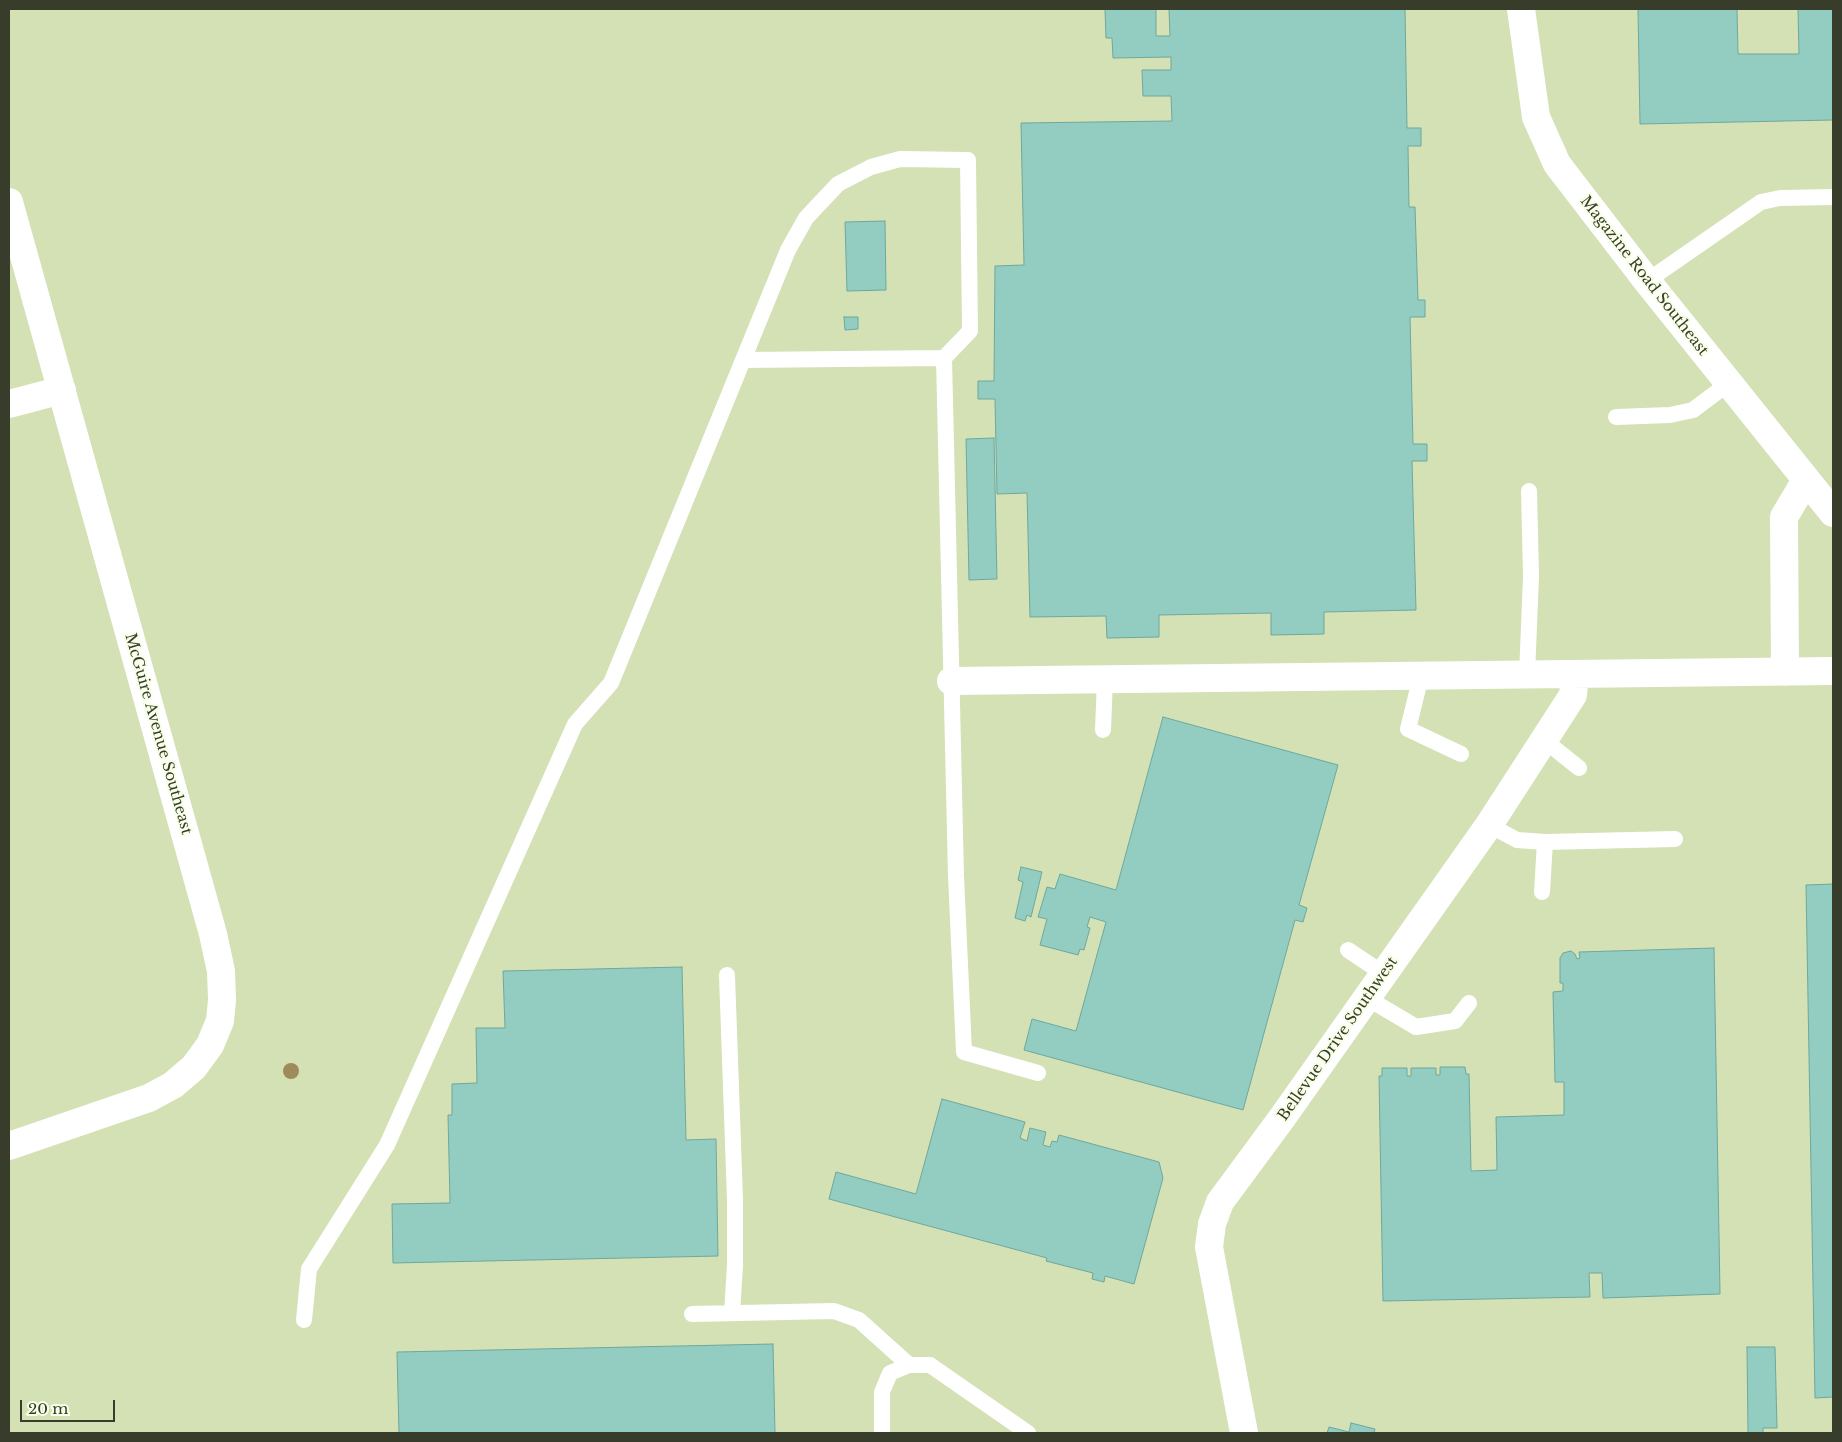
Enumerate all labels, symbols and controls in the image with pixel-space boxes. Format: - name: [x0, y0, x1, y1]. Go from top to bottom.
- street label: Magazine Road Southeast: [1576, 193, 1712, 359]
- street label: McGuire Avenue Southeast: [121, 631, 195, 837]
- street label: Bellevue Drive Southwest: [1274, 953, 1402, 1125]
- scale bar: [22, 1390, 118, 1422]
- text: 20 m: [28, 1399, 68, 1418]

